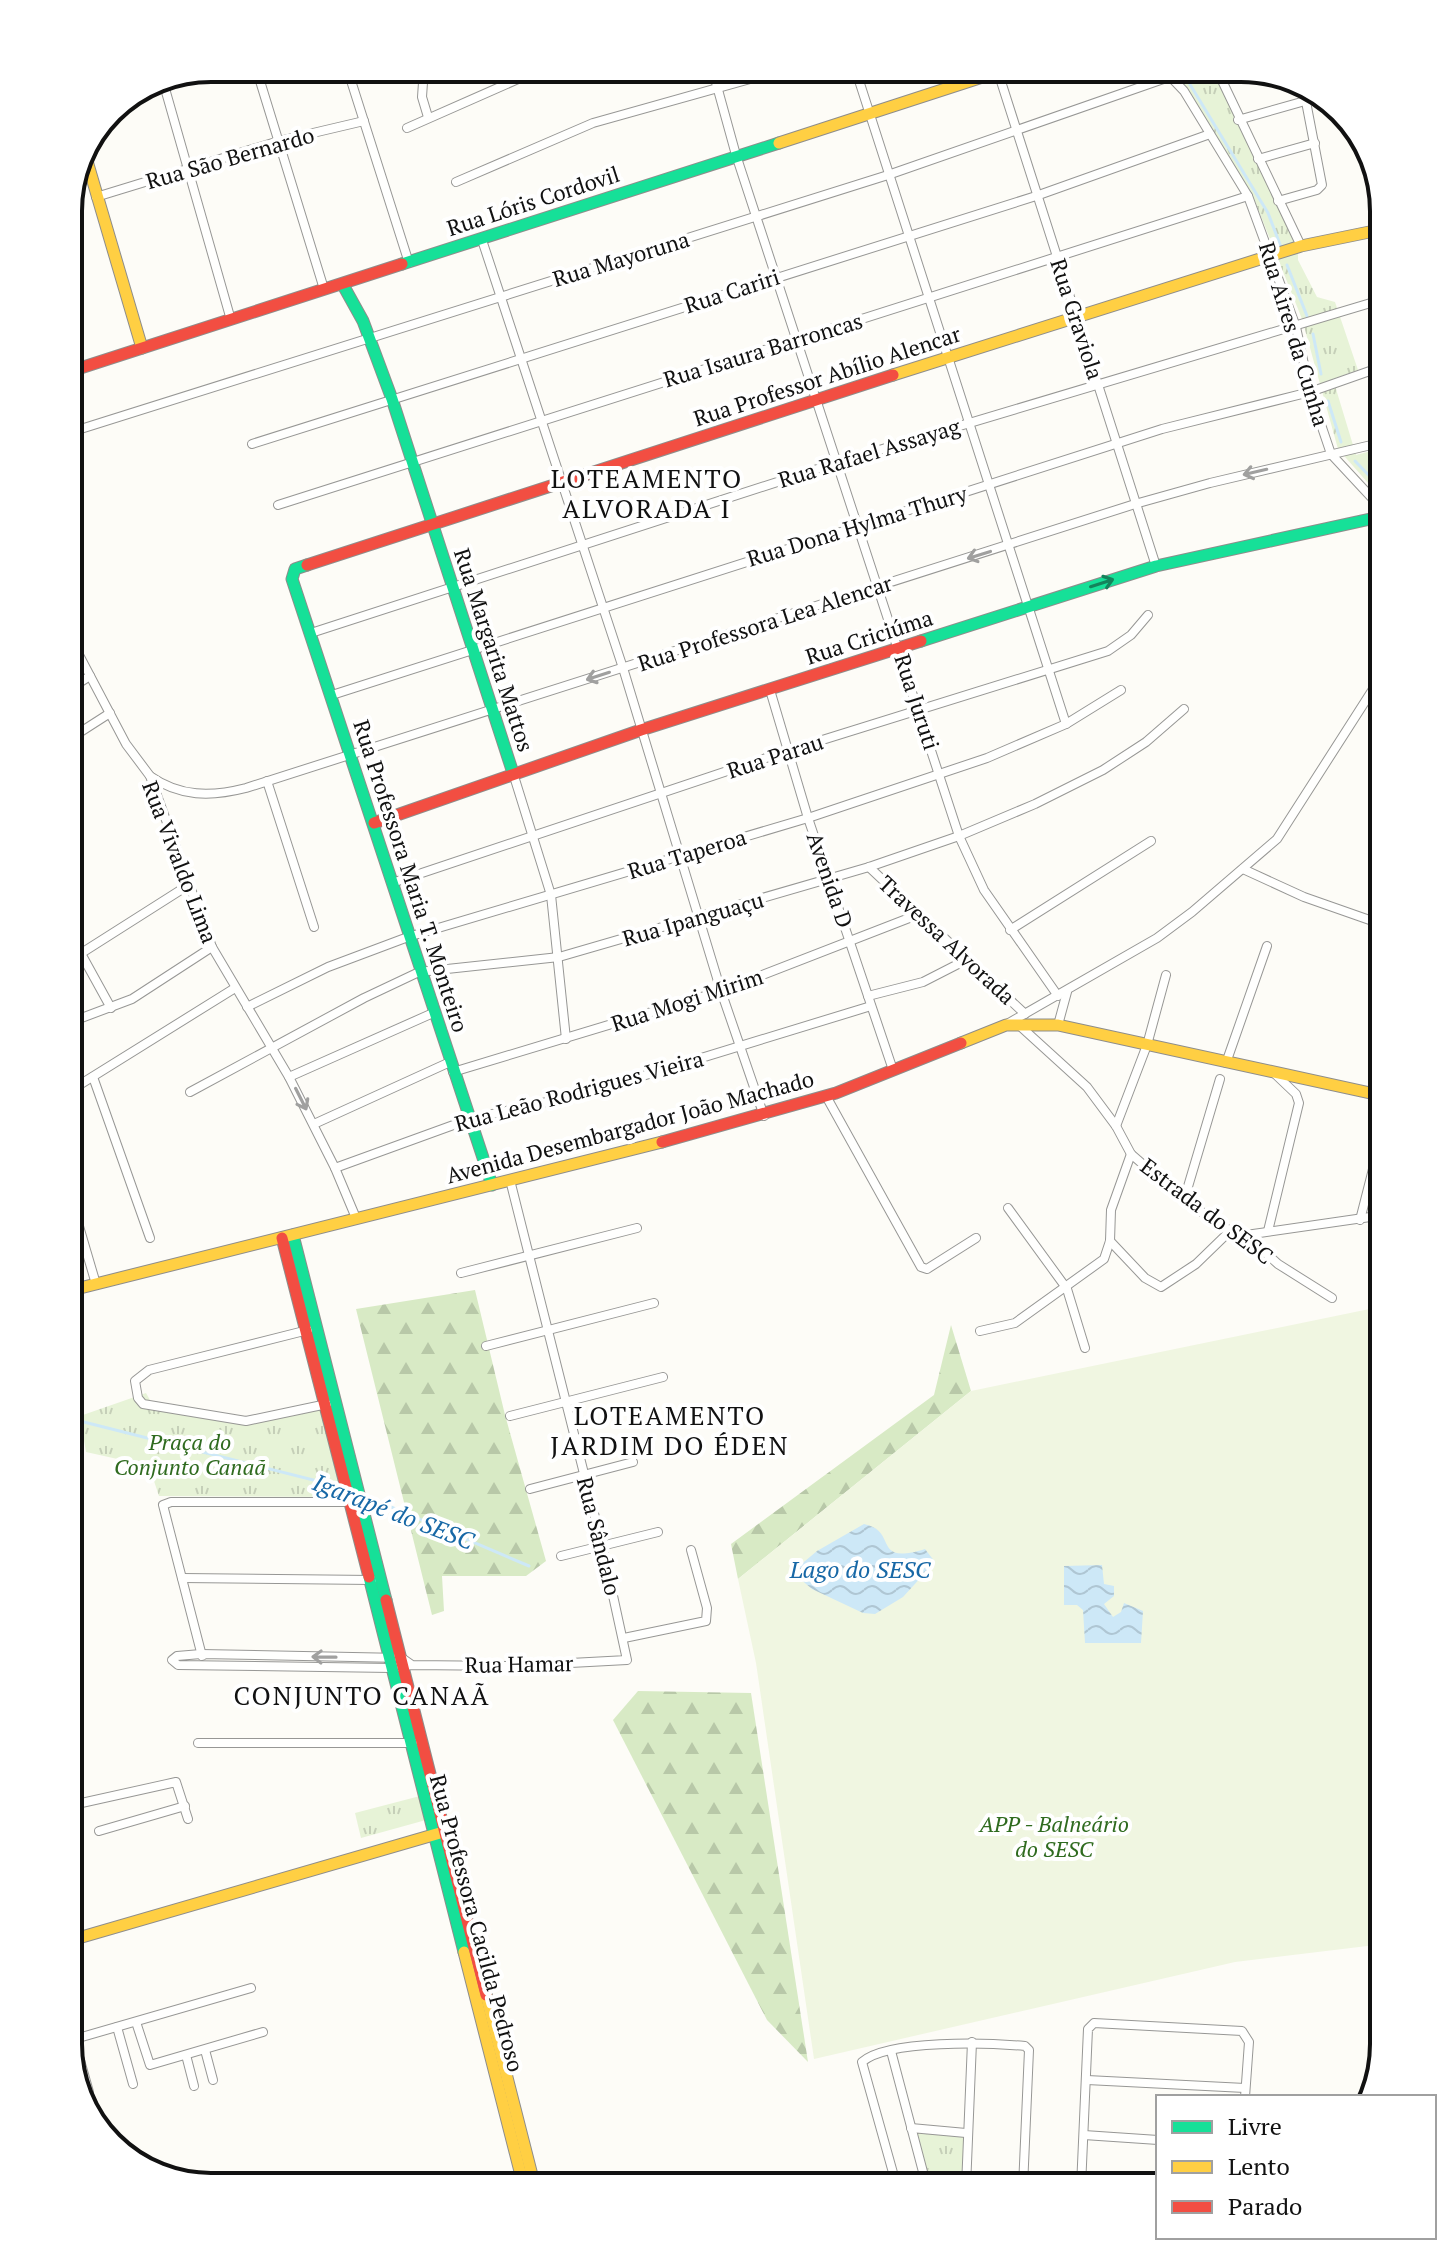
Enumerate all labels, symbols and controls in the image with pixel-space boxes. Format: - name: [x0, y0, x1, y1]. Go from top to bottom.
- street label: Rua São Bernardo: [142, 120, 317, 195]
- street label: Rua Lóris Cordovil: [443, 159, 623, 242]
- street label: Rua Mayoruna: [549, 224, 693, 293]
- street label: Rua Aires da Cunha: [1253, 238, 1336, 430]
- street label: Rua Graviola: [1044, 255, 1111, 383]
- street label: Rua Cariri: [681, 262, 783, 320]
- street label: Rua Isaura Barroncas: [660, 305, 866, 394]
- street label: Rua Professor Abílio Alencar: [690, 318, 965, 432]
- street label: Rua Rafael Assayag: [775, 411, 964, 494]
- district label: LOTEAMENTO ALVORADA I: [551, 461, 743, 525]
- one-way arrow: [1243, 465, 1268, 480]
- street label: Rua Dona Hylma Thury: [743, 478, 971, 573]
- street label: Rua Margarita Mattos: [448, 544, 541, 755]
- one-way arrow: [967, 548, 993, 563]
- street label: Rua Professora Lea Alencar: [634, 567, 896, 677]
- one-way arrow: [1089, 575, 1114, 590]
- street label: Rua Criciúma: [802, 602, 936, 671]
- street label: Rua Juruti: [888, 650, 947, 753]
- one-way arrow: [586, 669, 611, 684]
- street label: Rua Professora Maria T. Monteiro: [347, 716, 476, 1036]
- street label: Rua Parau: [723, 726, 827, 785]
- street label: Rua Vivaldo Lima: [136, 777, 225, 947]
- street label: Rua Taperoa: [624, 822, 750, 885]
- street label: Avenida D: [801, 828, 860, 931]
- street label: Travessa Alvorada: [873, 869, 1022, 1011]
- street label: Rua Ipanguaçu: [619, 884, 767, 953]
- street label: Rua Mogi Mirim: [607, 961, 766, 1038]
- street label: Rua Leão Rodrigues Vieira: [451, 1043, 706, 1138]
- street label: Avenida Desembargador João Machado: [443, 1063, 817, 1190]
- one-way arrow: [293, 1086, 309, 1110]
- street label: Estrada do SESC: [1135, 1151, 1280, 1270]
- district label: LOTEAMENTO JARDIM DO ÉDEN: [550, 1398, 790, 1462]
- park label: Praça do Conjunto Canaã: [114, 1427, 266, 1481]
- water label: Igarapé do SESC: [307, 1465, 480, 1557]
- street label: Rua Sândalo: [571, 1474, 628, 1598]
- water label: Lago do SESC: [789, 1553, 932, 1585]
- street label: Rua Hamar: [464, 1648, 574, 1679]
- one-way arrow: [311, 1649, 338, 1664]
- district label: CONJUNTO CANAÃ: [233, 1678, 491, 1712]
- street label: Rua Professora Cacilda Pedroso: [424, 1771, 531, 2075]
- park label: APP - Balneário do SESC: [977, 1809, 1129, 1863]
- legend: [1156, 2095, 1436, 2239]
- text: Livre: [1228, 2110, 1282, 2142]
- text: Lento: [1228, 2150, 1290, 2182]
- text: Parado: [1228, 2190, 1302, 2222]

